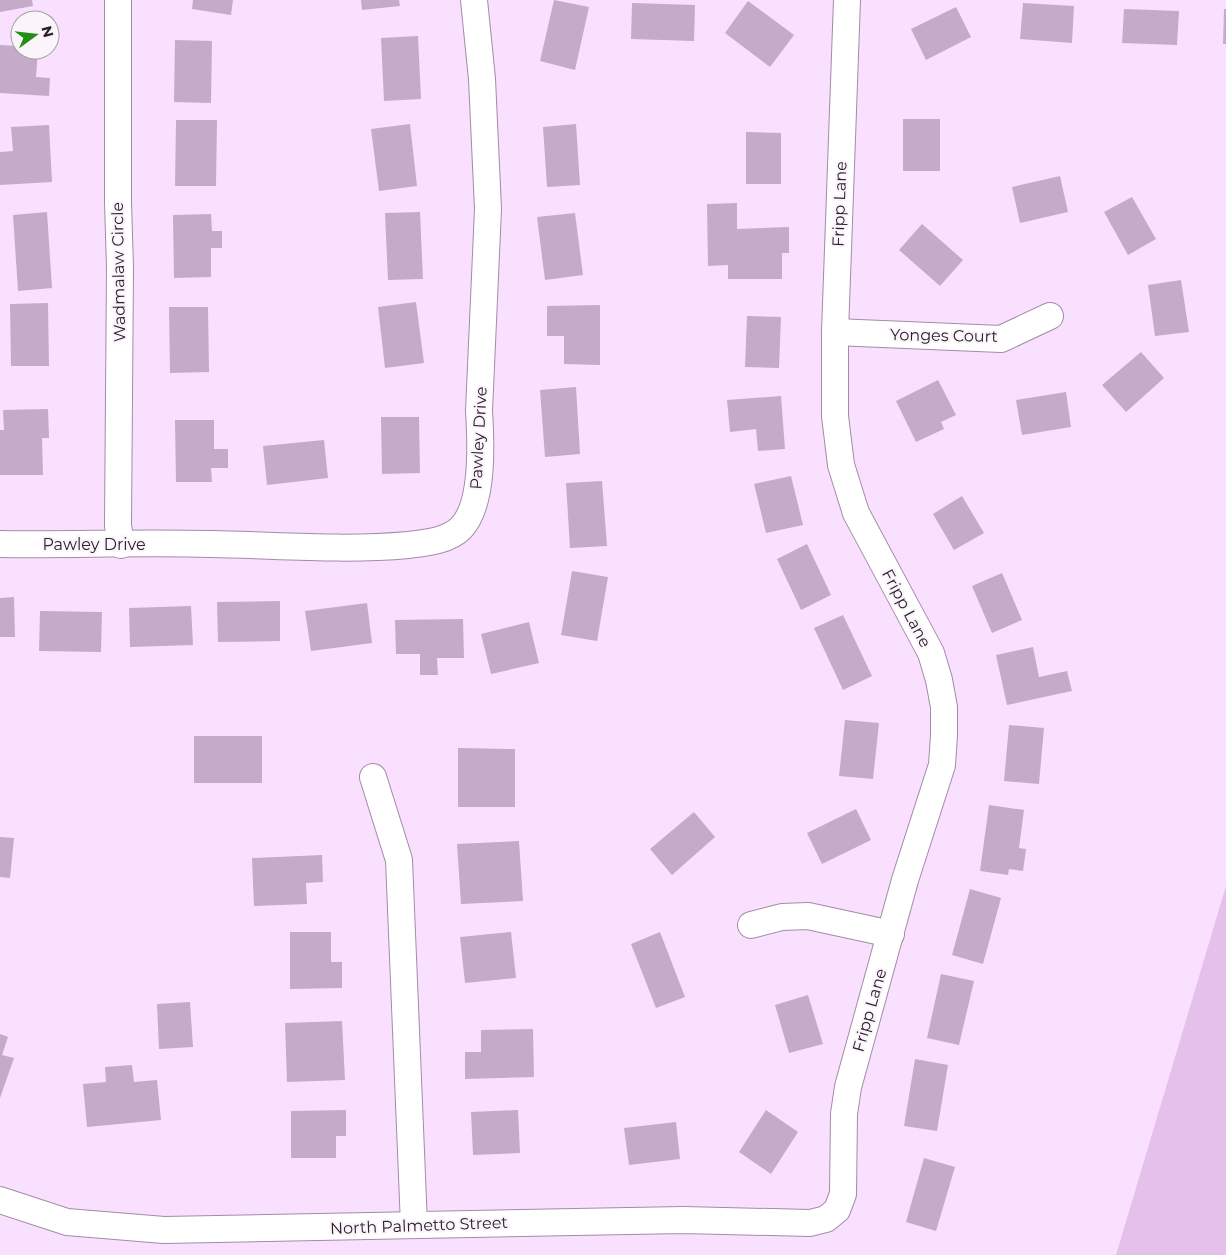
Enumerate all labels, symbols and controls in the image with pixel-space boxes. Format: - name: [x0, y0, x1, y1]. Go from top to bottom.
- north arrow: [10, 10, 60, 60]
- text: N: [37, 24, 58, 39]
- street label: Fripp Lane: [829, 161, 850, 247]
- street label: Wadmalaw Circle: [108, 202, 129, 342]
- street label: Yonges Court: [890, 325, 998, 346]
- street label: Pawley Drive: [466, 386, 491, 490]
- street label: Pawley Drive: [42, 535, 146, 554]
- street label: Fripp Lane: [878, 566, 935, 651]
- street label: Fripp Lane: [849, 966, 890, 1054]
- street label: North Palmetto Street: [330, 1213, 509, 1238]

